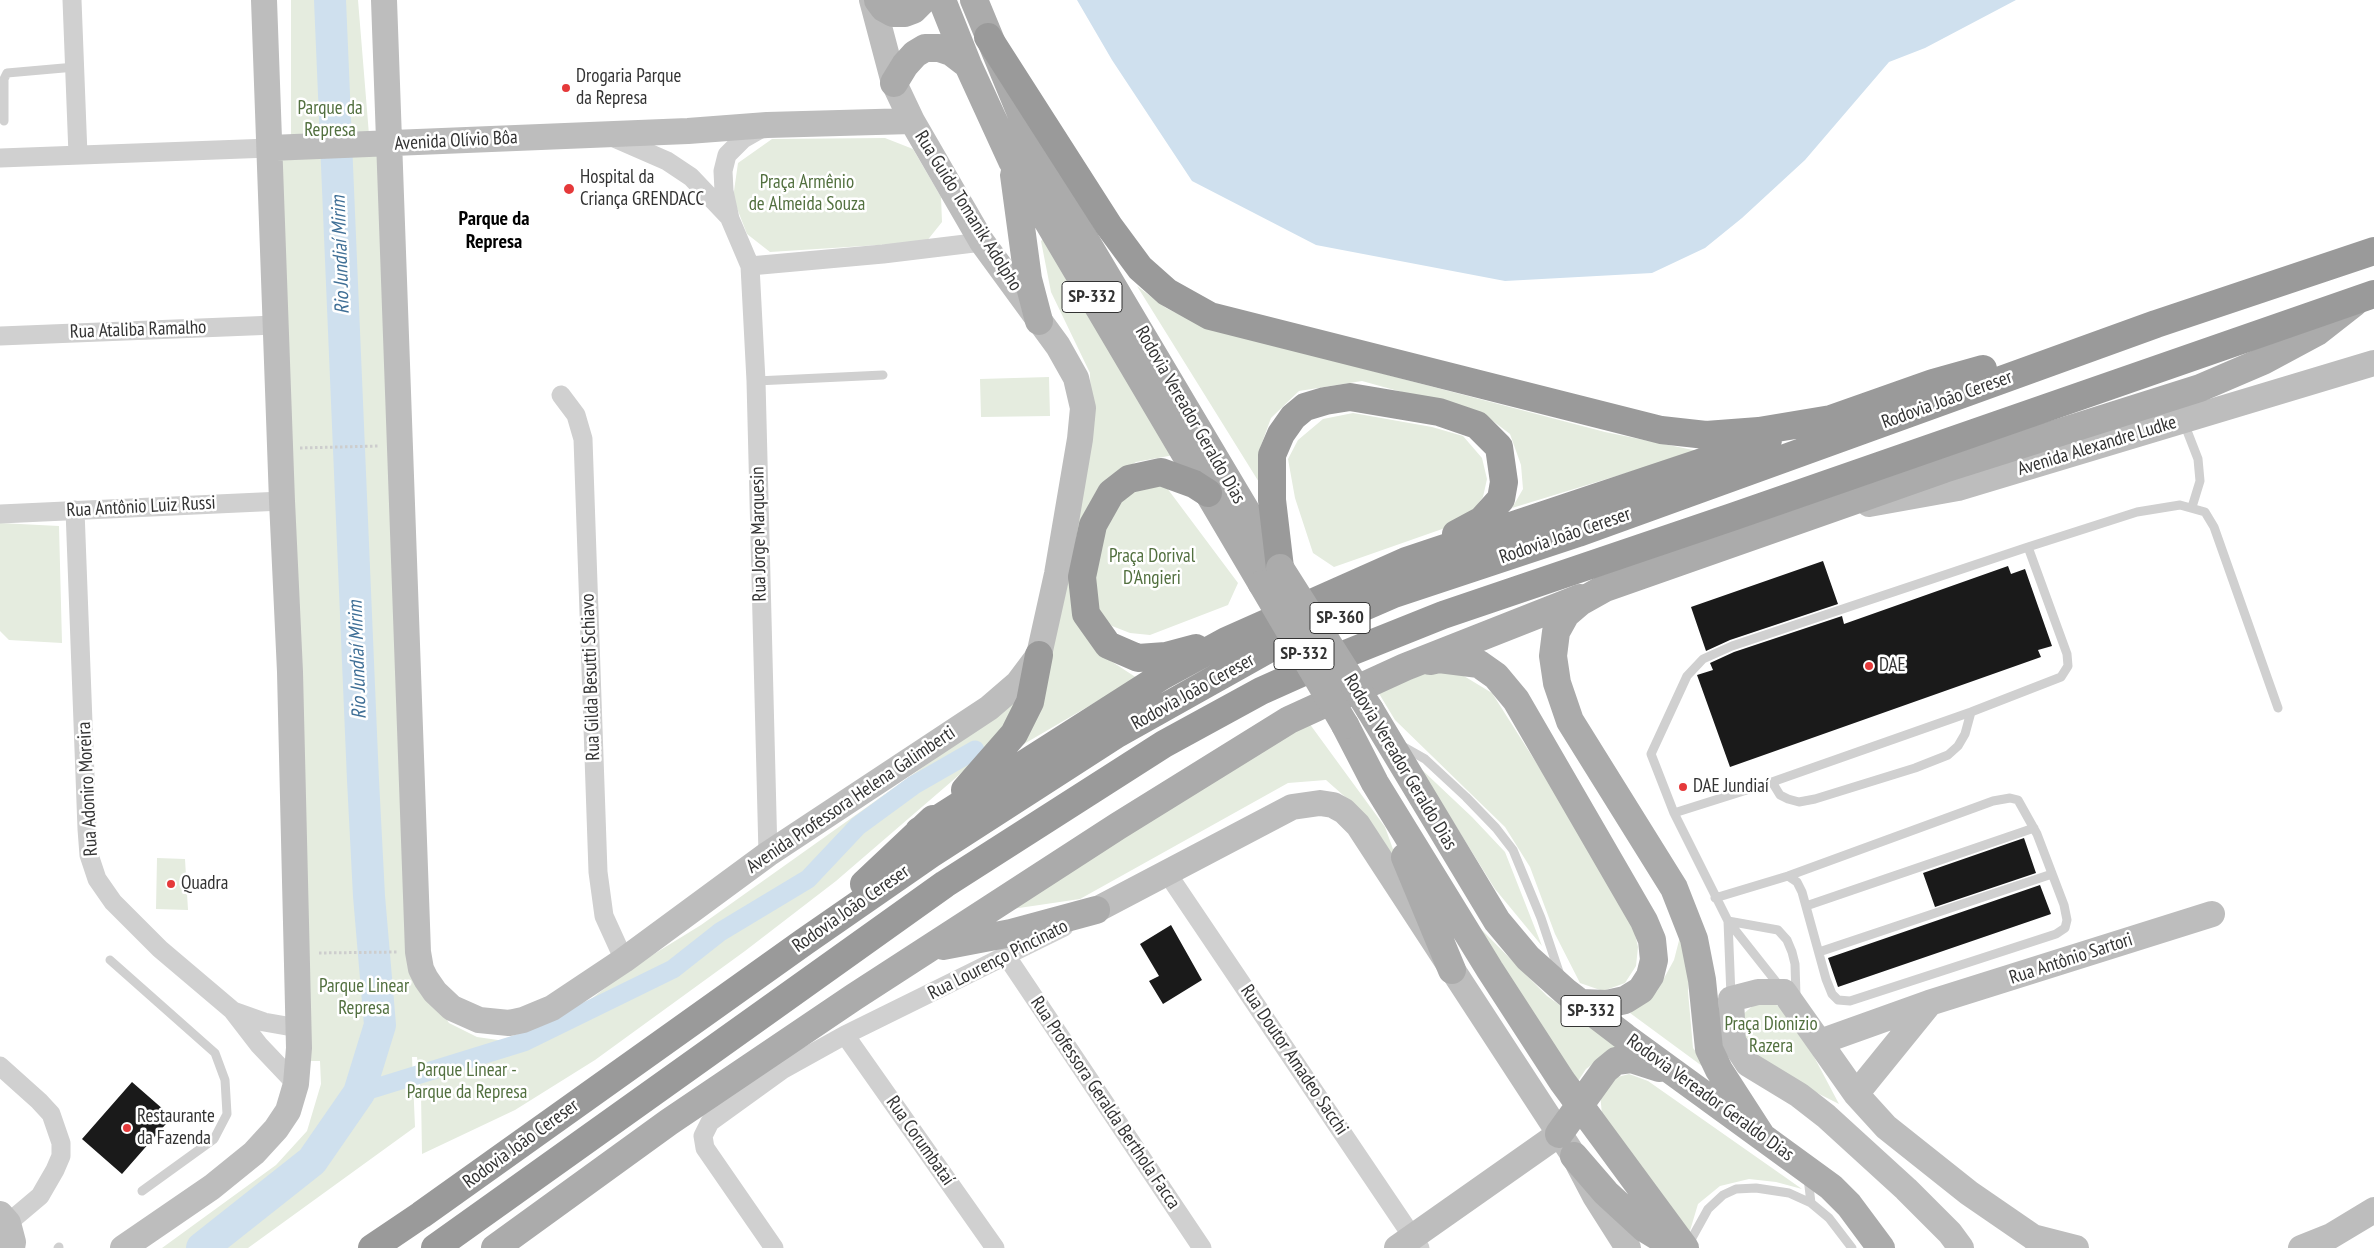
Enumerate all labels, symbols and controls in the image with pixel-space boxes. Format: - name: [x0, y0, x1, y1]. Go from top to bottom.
- place label: Drogaria Parque da Represa: [576, 66, 681, 110]
- marker: Drogaria Parque da Represa: [560, 82, 572, 94]
- park label: Parque da Represa: [297, 98, 363, 142]
- street label: Avenida Olívio Bôa: [394, 126, 518, 156]
- street label: Rua Guido Tomanik Adolpho: [909, 127, 1027, 295]
- place label: Hospital da Criança GRENDACC: [580, 167, 704, 211]
- park label: Praça Armênio de Almeida Souza: [749, 172, 865, 216]
- marker: Hospital da Criança GRENDACC: [562, 182, 576, 196]
- water label: Rio Jundiaí Mirim: [327, 195, 355, 315]
- district label: Parque da Represa: [459, 207, 529, 254]
- road number: SP-332: [1062, 282, 1122, 312]
- street label: Rua Ataliba Ramalho: [69, 316, 207, 344]
- street label: Rodovia Vereador Geraldo Dias: [1130, 322, 1250, 508]
- street label: Rodovia João Cereser: [1879, 366, 2015, 434]
- street label: Avenida Alexandre Ludke: [2015, 411, 2179, 481]
- street label: Rua Jorge Marquesin: [746, 466, 772, 602]
- street label: Rua Antônio Luiz Russi: [66, 492, 216, 522]
- street label: Rodovia João Cereser: [1496, 503, 1634, 569]
- park label: Praça Dorival D'Angieri: [1109, 546, 1195, 590]
- street label: Rua Gilda Besutti Schiavo: [577, 593, 605, 761]
- water label: Rio Jundiaí Mirim: [344, 600, 372, 720]
- road number: SP-360: [1310, 602, 1370, 634]
- road number: SP-332: [1274, 639, 1334, 670]
- street label: Rodovia João Cereser: [1128, 649, 1258, 735]
- place label: DAE: [1879, 655, 1906, 677]
- marker: DAE: [1863, 660, 1875, 672]
- street label: Rodovia Vereador Geraldo Dias: [1338, 670, 1462, 854]
- street label: Rua Adoniro Moreira: [73, 721, 103, 857]
- street label: Avenida Professora Helena Galimberti: [742, 722, 960, 878]
- place label: DAE Jundiaí: [1693, 776, 1769, 798]
- marker: DAE Jundiaí: [1677, 781, 1689, 793]
- street label: Rodovia João Cereser: [788, 860, 914, 958]
- place label: Quadra: [181, 873, 228, 895]
- marker: Quadra: [165, 878, 177, 890]
- street label: Rua Lourenço Pincinato: [924, 915, 1072, 1005]
- street label: Rua Antônio Sartori: [2006, 928, 2136, 990]
- park label: Parque Linear Represa: [319, 976, 409, 1020]
- street label: Rua Doutor Amadeo Sacchi: [1235, 980, 1353, 1140]
- street label: Rua Professora Geralda Berthola Facca: [1025, 992, 1185, 1214]
- road number: SP-332: [1561, 996, 1621, 1026]
- park label: Praça Dionizio Razera: [1724, 1014, 1818, 1058]
- street label: Rodovia Vereador Geraldo Dias: [1622, 1030, 1798, 1166]
- park label: Parque Linear - Parque da Represa: [407, 1060, 527, 1104]
- street label: Rua Corumbataí: [881, 1092, 959, 1190]
- street label: Rodovia João Cereser: [459, 1094, 583, 1194]
- place label: Restaurante da Fazenda: [137, 1106, 215, 1150]
- marker: Restaurante da Fazenda: [121, 1122, 133, 1134]

